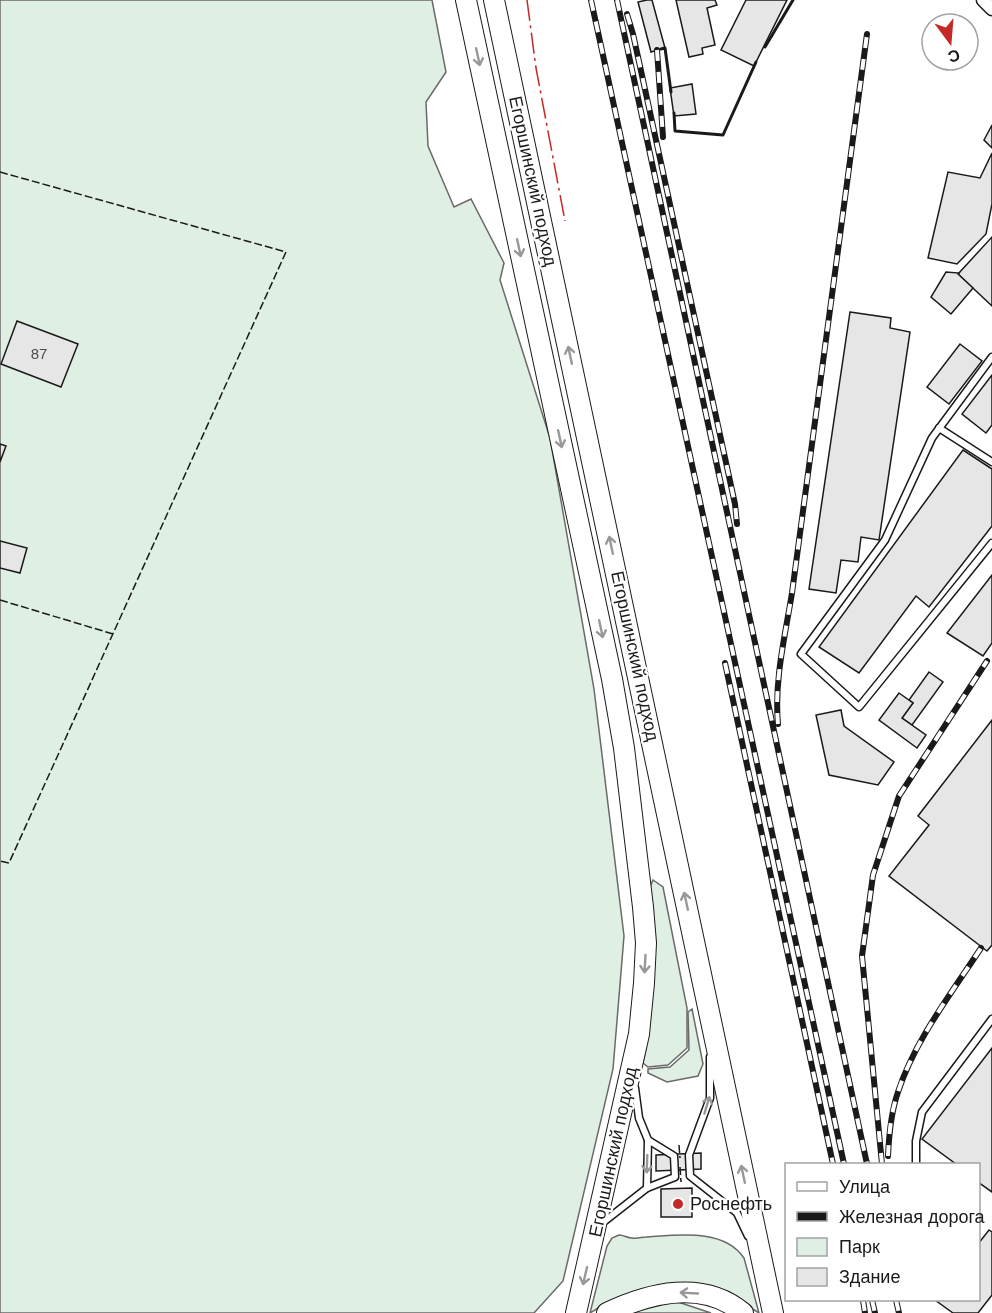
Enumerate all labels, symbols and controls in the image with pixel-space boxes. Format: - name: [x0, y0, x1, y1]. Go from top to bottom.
- north arrow: [920, 12, 980, 72]
- text: С: [946, 46, 962, 66]
- one-way arrow: [473, 47, 484, 67]
- street label: Егоршинский подход: [505, 94, 561, 268]
- one-way arrow: [514, 238, 526, 257]
- house number: 87: [31, 345, 47, 362]
- one-way arrow: [564, 345, 575, 365]
- one-way arrow: [555, 429, 567, 448]
- one-way arrow: [605, 536, 616, 556]
- street label: Егоршинский подход: [607, 569, 663, 743]
- one-way arrow: [596, 619, 608, 638]
- one-way arrow: [680, 891, 691, 911]
- one-way arrow: [639, 953, 650, 973]
- street label: Егоршинский подход: [585, 1065, 641, 1239]
- one-way arrow: [702, 1096, 713, 1115]
- one-way arrow: [642, 1154, 653, 1174]
- legend: [785, 1163, 980, 1301]
- one-way arrow: [737, 1164, 749, 1183]
- text: Улица: [839, 1177, 891, 1197]
- place label: Роснефть: [690, 1194, 772, 1214]
- marker: Роснефть: [671, 1197, 685, 1211]
- text: Железная дорога: [839, 1207, 986, 1227]
- text: Парк: [839, 1237, 880, 1257]
- one-way arrow: [579, 1266, 590, 1285]
- text: Здание: [839, 1267, 900, 1287]
- one-way arrow: [680, 1287, 699, 1298]

